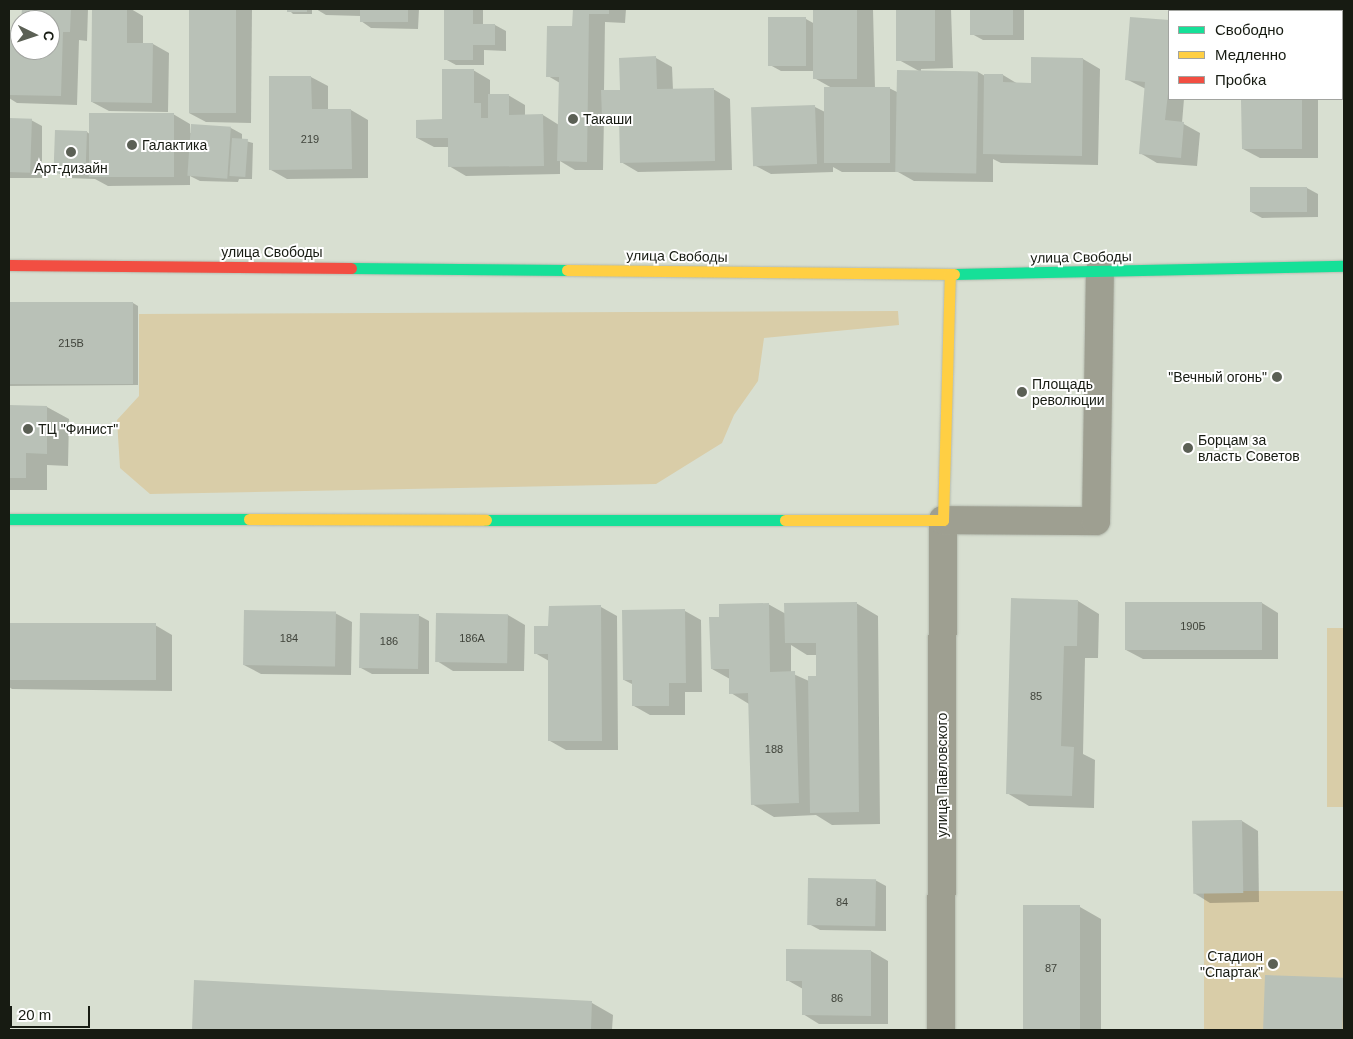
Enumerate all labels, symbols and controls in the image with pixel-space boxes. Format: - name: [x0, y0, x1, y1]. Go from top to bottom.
- north arrow: [10, 10, 60, 60]
- legend: [1168, 10, 1343, 100]
- text: Свободно: [1215, 21, 1284, 38]
- text: С: [41, 30, 57, 42]
- text: Медленно: [1215, 46, 1286, 63]
- text: Пробка: [1215, 71, 1266, 88]
- place label: Такаши: [583, 111, 632, 127]
- marker: Такаши: [567, 113, 579, 125]
- house number: 219: [301, 132, 319, 146]
- place label: Галактика: [142, 137, 207, 153]
- marker: Галактика: [126, 139, 138, 151]
- marker: Арт-дизайн: [65, 146, 77, 158]
- place label: Арт-дизайн: [34, 160, 108, 176]
- street label: улица Свободы: [221, 244, 323, 260]
- street label: улица Свободы: [626, 247, 728, 265]
- street label: улица Свободы: [1030, 248, 1132, 266]
- house number: 215В: [58, 336, 84, 350]
- place label: "Вечный огонь": [1168, 369, 1267, 385]
- marker: "Вечный огонь": [1271, 371, 1283, 383]
- place label: Площадь революции: [1032, 376, 1105, 408]
- marker: Площадь революции: [1016, 386, 1028, 398]
- place label: ТЦ "Финист": [38, 421, 118, 437]
- marker: ТЦ "Финист": [22, 423, 34, 435]
- place label: Борцам за власть Советов: [1198, 432, 1300, 464]
- marker: Борцам за власть Советов: [1182, 442, 1194, 454]
- house number: 190Б: [1180, 619, 1206, 633]
- house number: 184: [280, 631, 298, 645]
- house number: 186А: [459, 631, 485, 645]
- house number: 186: [380, 634, 398, 648]
- house number: 85: [1030, 689, 1042, 703]
- street label: улица Павловского: [934, 713, 950, 837]
- house number: 188: [765, 742, 783, 756]
- house number: 84: [836, 895, 848, 909]
- place label: Стадион "Спартак": [1200, 948, 1263, 980]
- marker: Стадион "Спартак": [1267, 958, 1279, 970]
- house number: 87: [1045, 961, 1057, 975]
- house number: 86: [831, 991, 843, 1005]
- scale bar: [12, 996, 92, 1028]
- text: 20 m: [18, 1006, 51, 1023]

